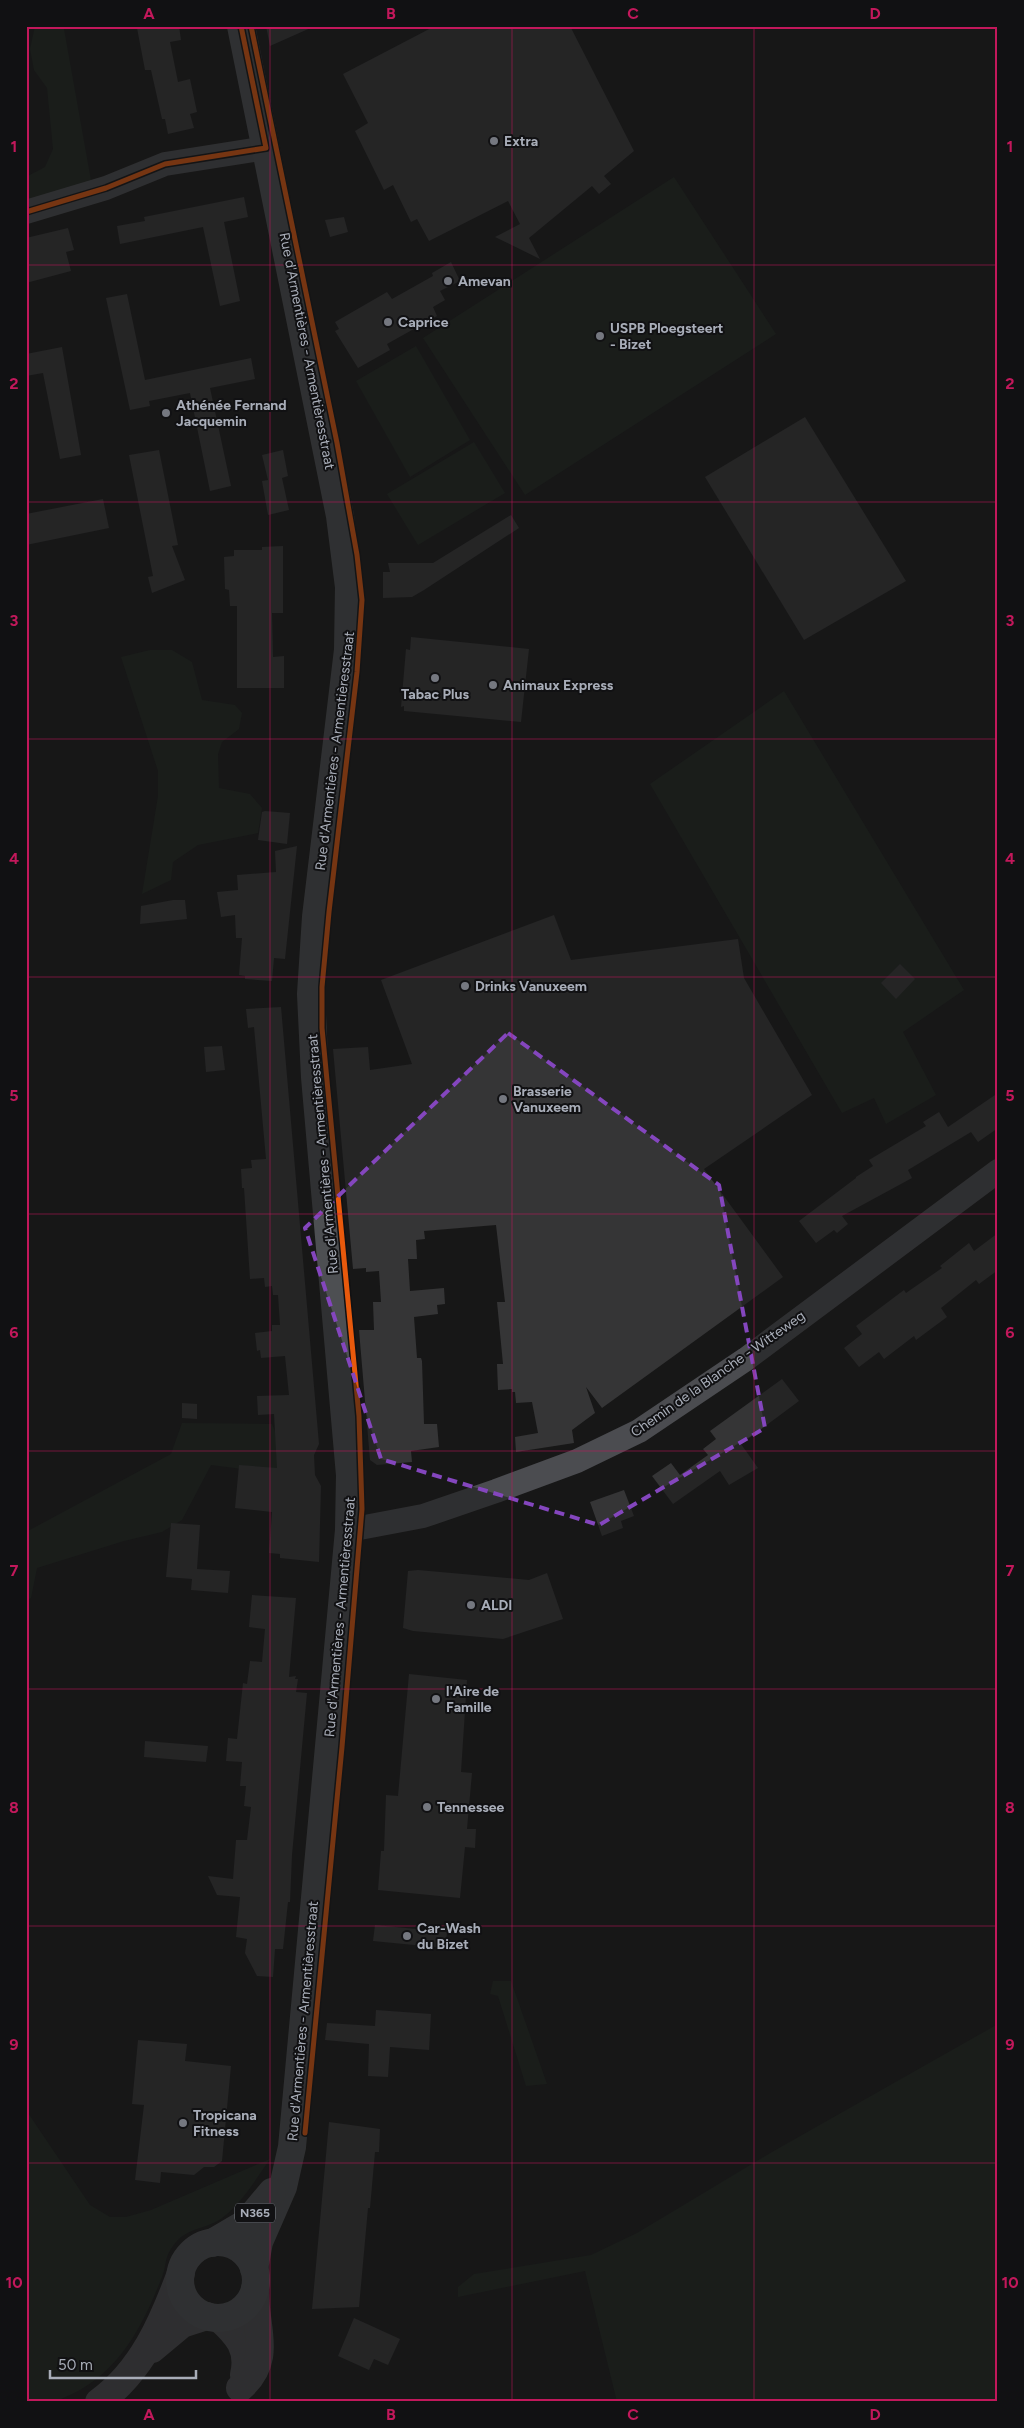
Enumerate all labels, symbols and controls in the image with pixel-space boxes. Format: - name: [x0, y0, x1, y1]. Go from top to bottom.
- text: A: [143, 4, 155, 23]
- text: B: [386, 4, 396, 23]
- text: C: [627, 4, 639, 23]
- text: D: [869, 4, 881, 23]
- place label: Extra: [504, 133, 538, 150]
- marker: Extra: [488, 135, 500, 147]
- text: 1: [11, 137, 17, 156]
- text: 1: [1007, 137, 1013, 156]
- street label: Rue d'Armentières - Armentièresstraat: [276, 231, 338, 471]
- place label: Amevan: [458, 273, 511, 290]
- marker: Amevan: [442, 275, 454, 287]
- place label: Caprice: [398, 314, 449, 331]
- marker: Caprice: [382, 316, 394, 328]
- place label: USPB Ploegsteert - Bizet: [610, 320, 724, 353]
- marker: USPB Ploegsteert - Bizet: [594, 330, 606, 342]
- text: 2: [9, 374, 19, 393]
- text: 2: [1005, 374, 1015, 393]
- place label: Athénée Fernand Jacquemin: [176, 397, 287, 430]
- marker: Athénée Fernand Jacquemin: [160, 407, 172, 419]
- text: 3: [10, 611, 19, 630]
- text: 3: [1006, 611, 1015, 630]
- street label: Rue d'Armentières - Armentièresstraat: [312, 630, 358, 872]
- marker: Tabac Plus: [429, 672, 441, 684]
- place label: Animaux Express: [503, 677, 614, 694]
- marker: Animaux Express: [487, 679, 499, 691]
- place label: Tabac Plus: [401, 686, 469, 703]
- text: 4: [9, 849, 19, 868]
- text: 4: [1005, 849, 1015, 868]
- place label: Drinks Vanuxeem: [475, 978, 587, 995]
- marker: Drinks Vanuxeem: [459, 980, 471, 992]
- street label: Rue d'Armentières - Armentièresstraat: [304, 1033, 342, 1275]
- place label: Brasserie Vanuxeem: [513, 1083, 581, 1116]
- text: 5: [9, 1086, 19, 1105]
- text: 5: [1005, 1086, 1015, 1105]
- marker: Brasserie Vanuxeem: [497, 1093, 509, 1105]
- street label: Chemin de la Blanche - Witteweg: [628, 1307, 808, 1441]
- text: 6: [9, 1323, 19, 1342]
- text: 6: [1005, 1323, 1015, 1342]
- street label: Rue d'Armentières - Armentièresstraat: [321, 1496, 359, 1738]
- text: 7: [10, 1561, 19, 1580]
- text: 7: [1006, 1561, 1015, 1580]
- place label: ALDI: [481, 1597, 512, 1614]
- marker: ALDI: [465, 1599, 477, 1611]
- place label: l'Aire de Famille: [446, 1683, 499, 1716]
- marker: l'Aire de Famille: [430, 1693, 442, 1705]
- text: 8: [9, 1798, 19, 1817]
- text: 8: [1005, 1798, 1015, 1817]
- place label: Tennessee: [437, 1799, 504, 1816]
- marker: Tennessee: [421, 1801, 433, 1813]
- street label: Rue d'Armentières - Armentièresstraat: [284, 1900, 322, 2142]
- place label: Car-Wash du Bizet: [417, 1920, 481, 1953]
- marker: Car-Wash du Bizet: [401, 1930, 413, 1942]
- text: 9: [9, 2035, 19, 2054]
- text: 9: [1005, 2035, 1015, 2054]
- place label: Tropicana Fitness: [193, 2107, 257, 2140]
- marker: Tropicana Fitness: [177, 2117, 189, 2129]
- road number: N365: [235, 2204, 275, 2222]
- text: 10: [5, 2273, 23, 2292]
- text: 10: [1001, 2273, 1019, 2292]
- scale bar: [50, 2348, 196, 2380]
- text: 50 m: [58, 2356, 93, 2374]
- text: A: [143, 2405, 155, 2424]
- text: B: [386, 2405, 396, 2424]
- text: C: [627, 2405, 639, 2424]
- text: D: [869, 2405, 881, 2424]

